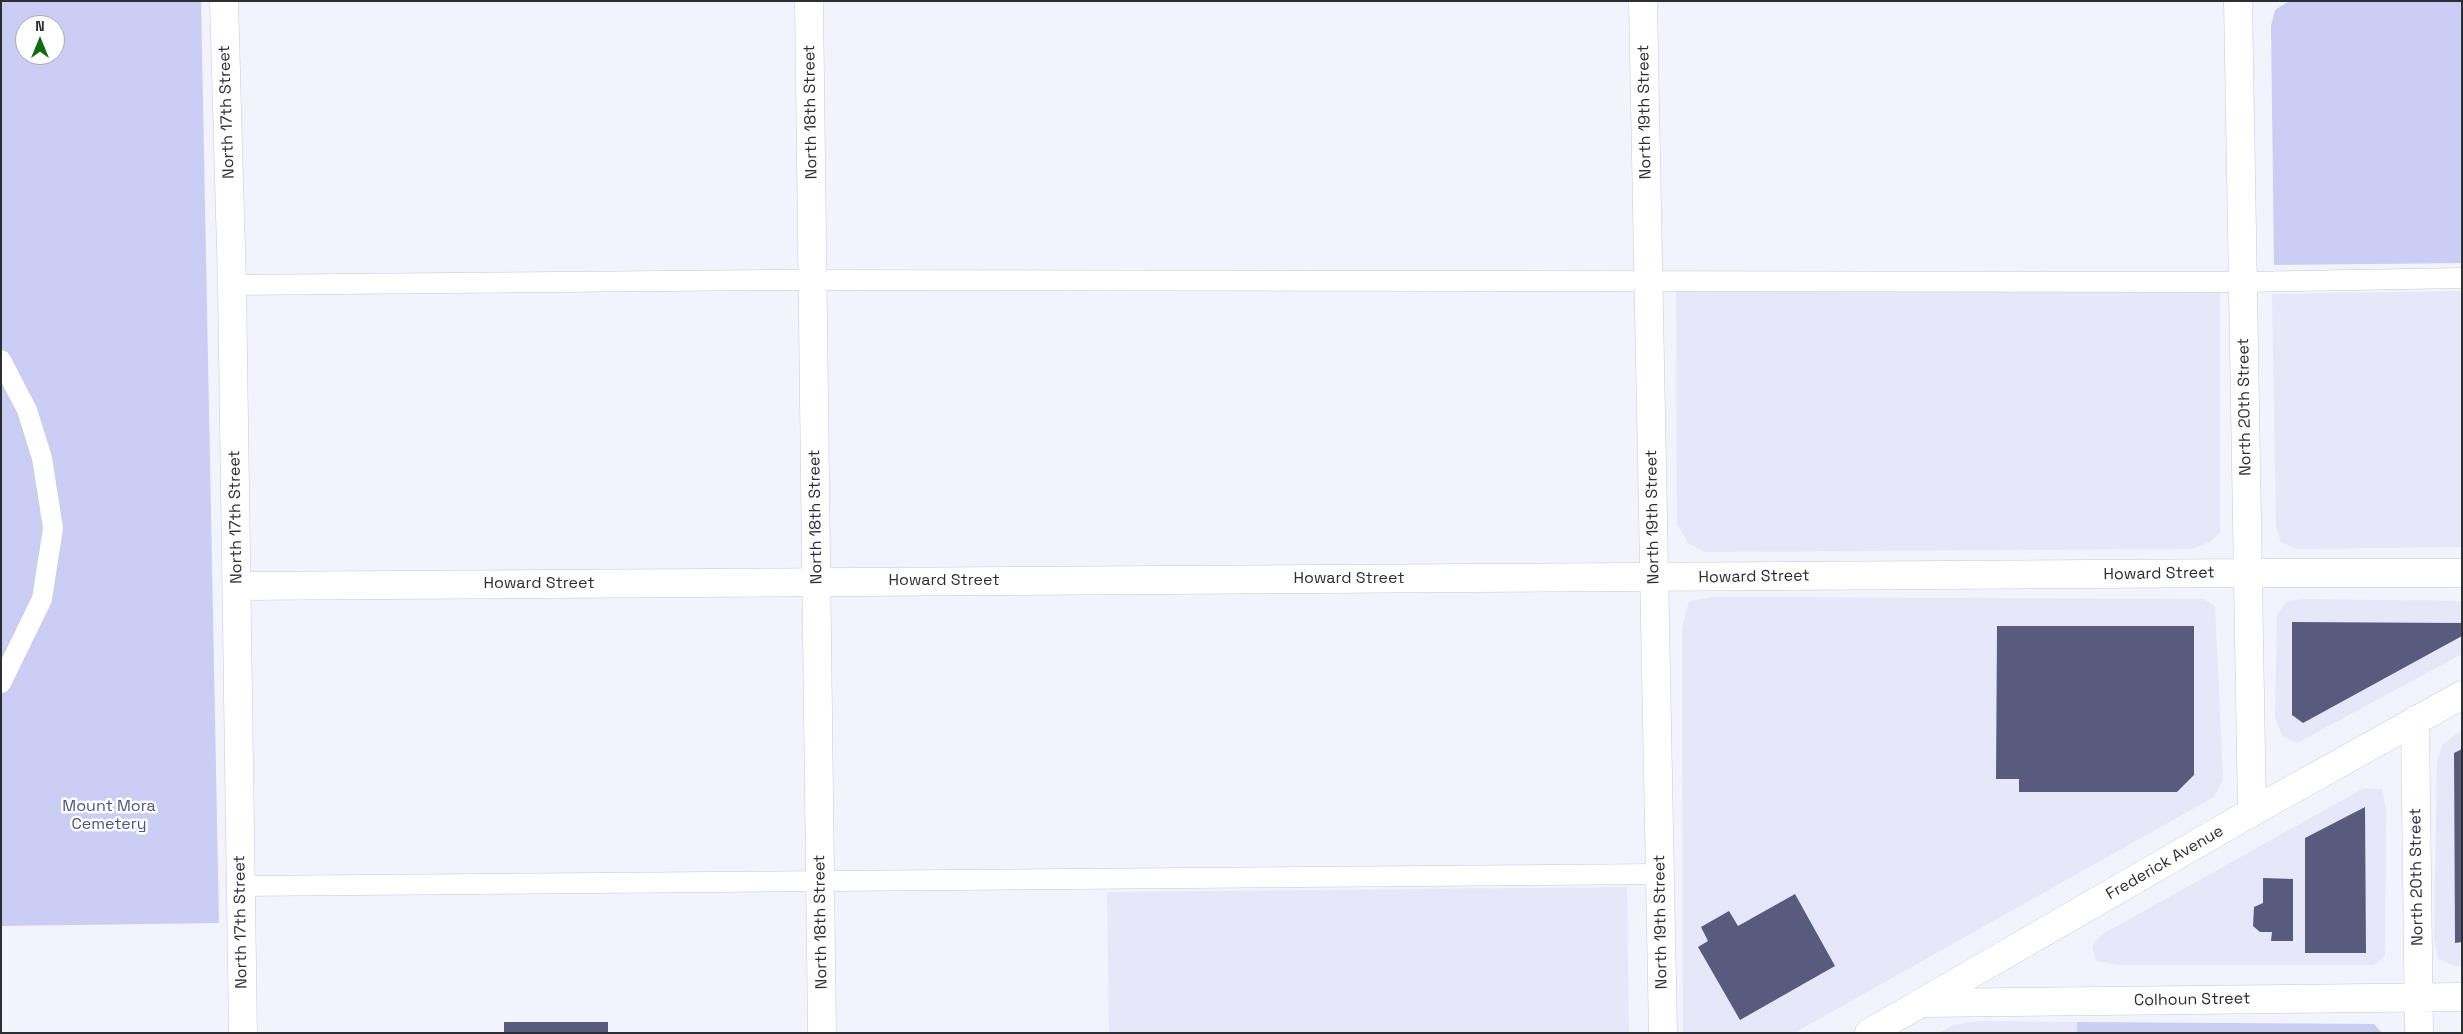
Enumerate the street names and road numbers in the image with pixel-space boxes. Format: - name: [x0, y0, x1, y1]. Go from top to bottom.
- street label: North 17th Street: [215, 45, 239, 179]
- street label: North 18th Street: [800, 45, 822, 179]
- street label: North 19th Street: [1634, 45, 1656, 179]
- street label: North 20th Street: [2234, 338, 2256, 476]
- street label: North 17th Street: [225, 450, 247, 584]
- street label: North 18th Street: [805, 450, 827, 584]
- street label: North 19th Street: [1642, 450, 1664, 584]
- street label: Howard Street: [2103, 563, 2215, 585]
- street label: Howard Street: [1698, 566, 1810, 588]
- street label: Howard Street: [1293, 569, 1405, 589]
- street label: Howard Street: [888, 571, 1000, 591]
- street label: Howard Street: [483, 574, 595, 594]
- street label: North 20th Street: [2406, 808, 2428, 946]
- street label: Frederick Avenue: [2103, 822, 2227, 904]
- street label: North 17th Street: [230, 855, 252, 989]
- street label: North 18th Street: [810, 855, 832, 989]
- street label: North 19th Street: [1650, 855, 1672, 989]
- street label: Colhoun Street: [2134, 989, 2250, 1011]

